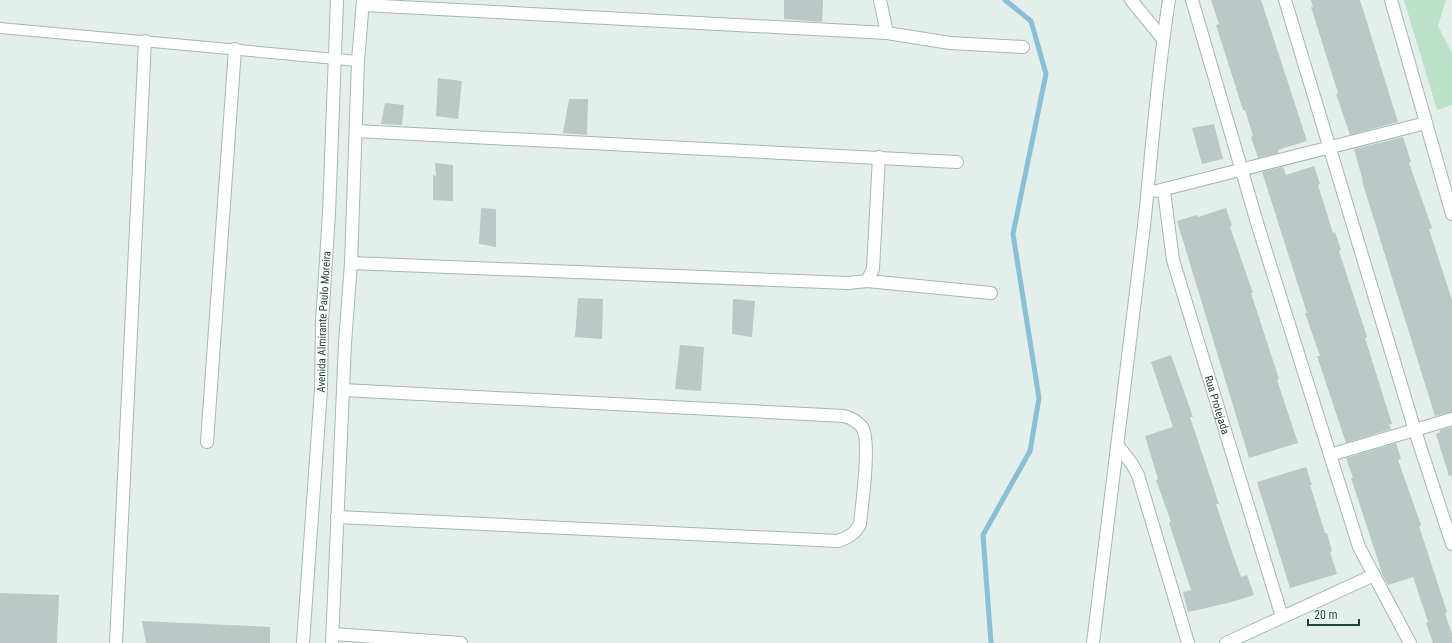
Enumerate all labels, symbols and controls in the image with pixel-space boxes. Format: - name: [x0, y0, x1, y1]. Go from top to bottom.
- street label: Avenida Almirante Paulo Moreira: [314, 250, 333, 393]
- street label: Rua Protejada: [1202, 374, 1232, 436]
- scale bar: [1308, 601, 1359, 627]
- text: 20 m: [1314, 608, 1338, 622]

